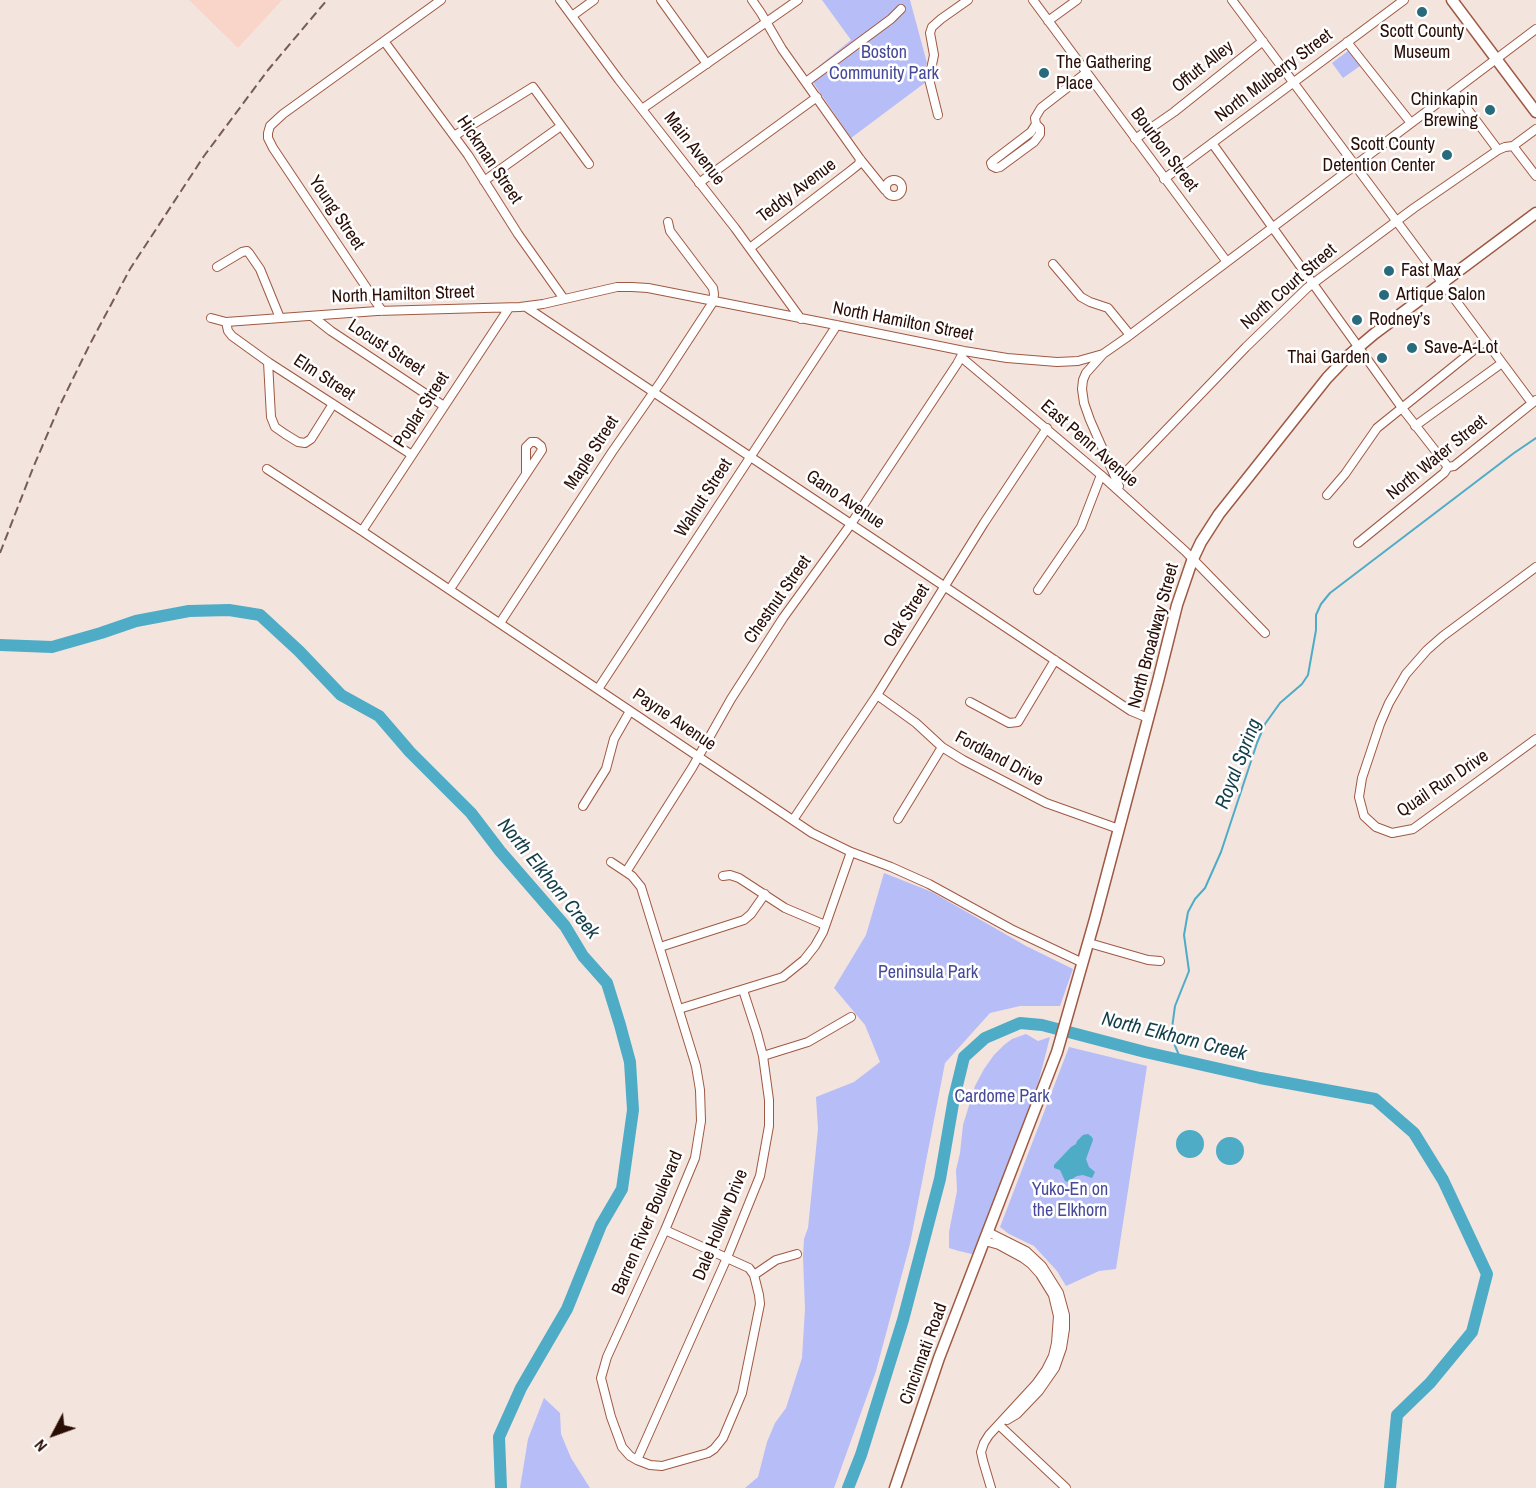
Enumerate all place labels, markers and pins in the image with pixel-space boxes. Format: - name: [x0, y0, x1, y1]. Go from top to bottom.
- marker: Scott County Museum: [1415, 5, 1429, 19]
- place label: Scott County Museum: [1380, 21, 1464, 63]
- place label: The Gathering Place: [1056, 52, 1151, 94]
- marker: The Gathering Place: [1037, 66, 1051, 80]
- place label: Chinkapin Brewing: [1411, 89, 1478, 132]
- marker: Chinkapin Brewing: [1483, 103, 1497, 117]
- place label: Scott County Detention Center: [1323, 134, 1435, 176]
- marker: Scott County Detention Center: [1440, 148, 1454, 162]
- place label: Fast Max: [1401, 260, 1461, 282]
- marker: Fast Max: [1382, 264, 1396, 278]
- place label: Artique Salon: [1396, 284, 1485, 306]
- marker: Artique Salon: [1377, 288, 1391, 302]
- place label: Rodney’s: [1369, 309, 1430, 331]
- marker: Rodney’s: [1350, 313, 1364, 327]
- place label: Save-A-Lot: [1424, 337, 1498, 359]
- marker: Save-A-Lot: [1405, 341, 1419, 355]
- place label: Thai Garden: [1287, 347, 1370, 369]
- marker: Thai Garden: [1375, 351, 1389, 365]

